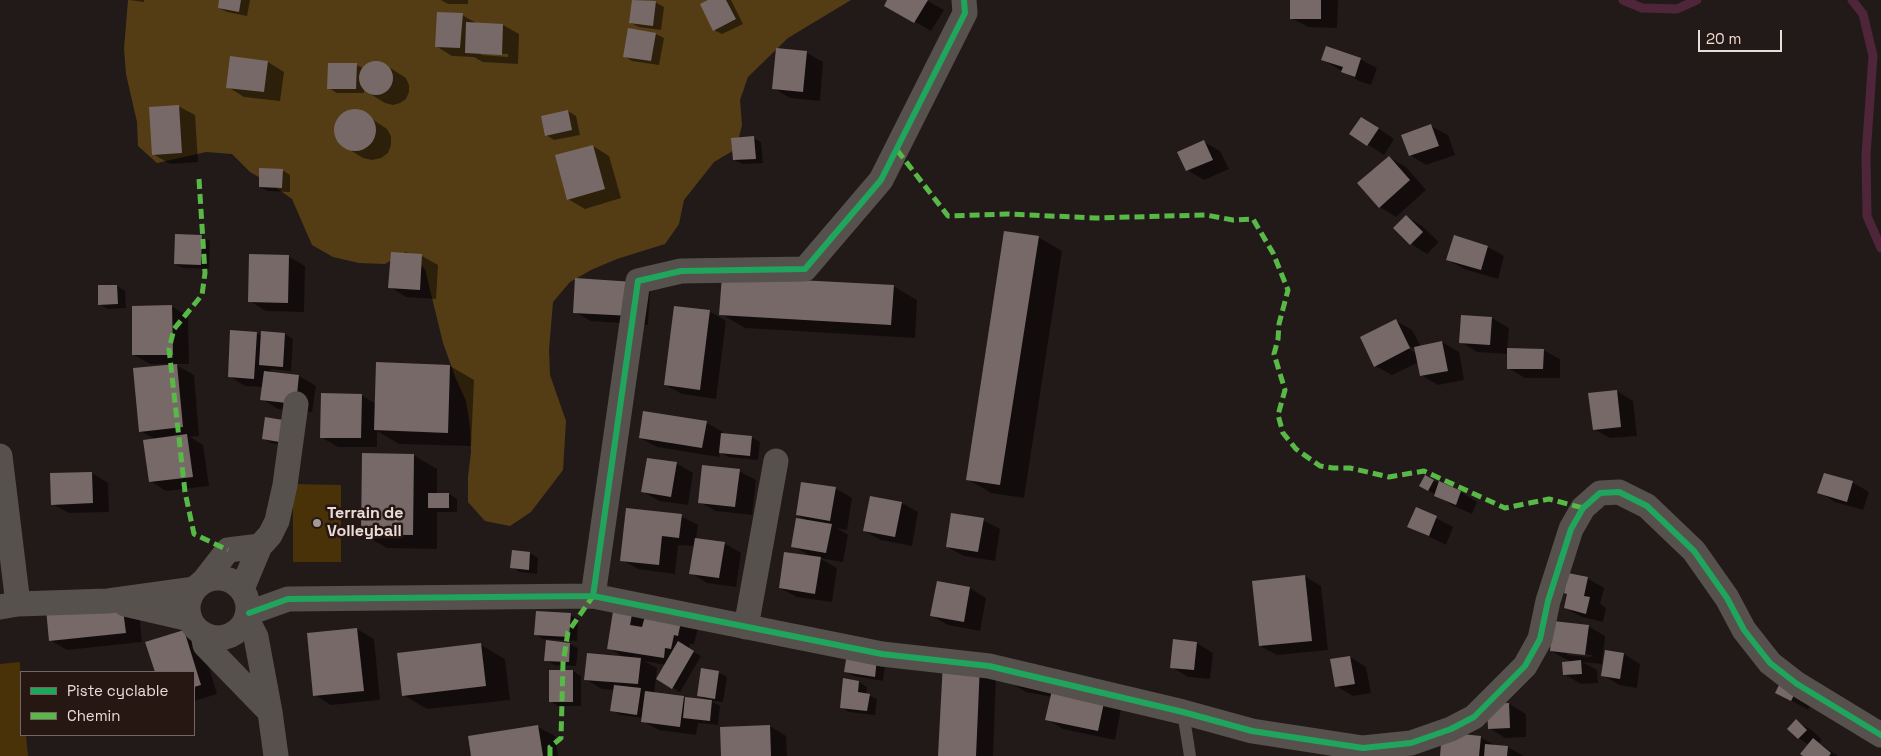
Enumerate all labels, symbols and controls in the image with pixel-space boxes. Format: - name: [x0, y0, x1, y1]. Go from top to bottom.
- scale bar: [1701, 20, 1785, 52]
- text: 20 m: [1706, 29, 1741, 48]
- place label: Terrain de Volleyball: [327, 504, 403, 542]
- marker: Terrain de Volleyball: [311, 517, 323, 529]
- legend: [20, 671, 195, 736]
- text: Piste cyclable: [67, 681, 168, 700]
- text: Chemin: [67, 706, 120, 725]

